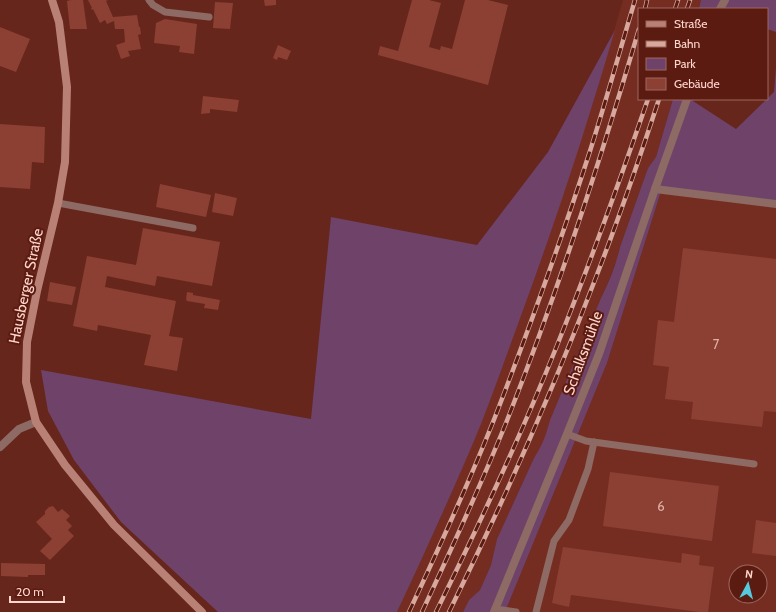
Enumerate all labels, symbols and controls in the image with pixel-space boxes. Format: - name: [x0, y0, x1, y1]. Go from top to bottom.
- legend: [638, 8, 768, 100]
- text: Straße: [674, 16, 707, 31]
- text: Bahn: [674, 36, 700, 51]
- text: Park: [674, 56, 696, 71]
- text: Gebäude: [674, 76, 720, 91]
- street label: Hausberger Straße: [5, 226, 47, 345]
- street label: Schalksmühle: [560, 308, 607, 397]
- house number: 7: [713, 336, 720, 352]
- house number: 6: [657, 498, 665, 514]
- north arrow: [728, 564, 768, 604]
- text: N: [745, 567, 754, 581]
- scale bar: [10, 578, 64, 604]
- text: 20 m: [16, 584, 44, 599]

